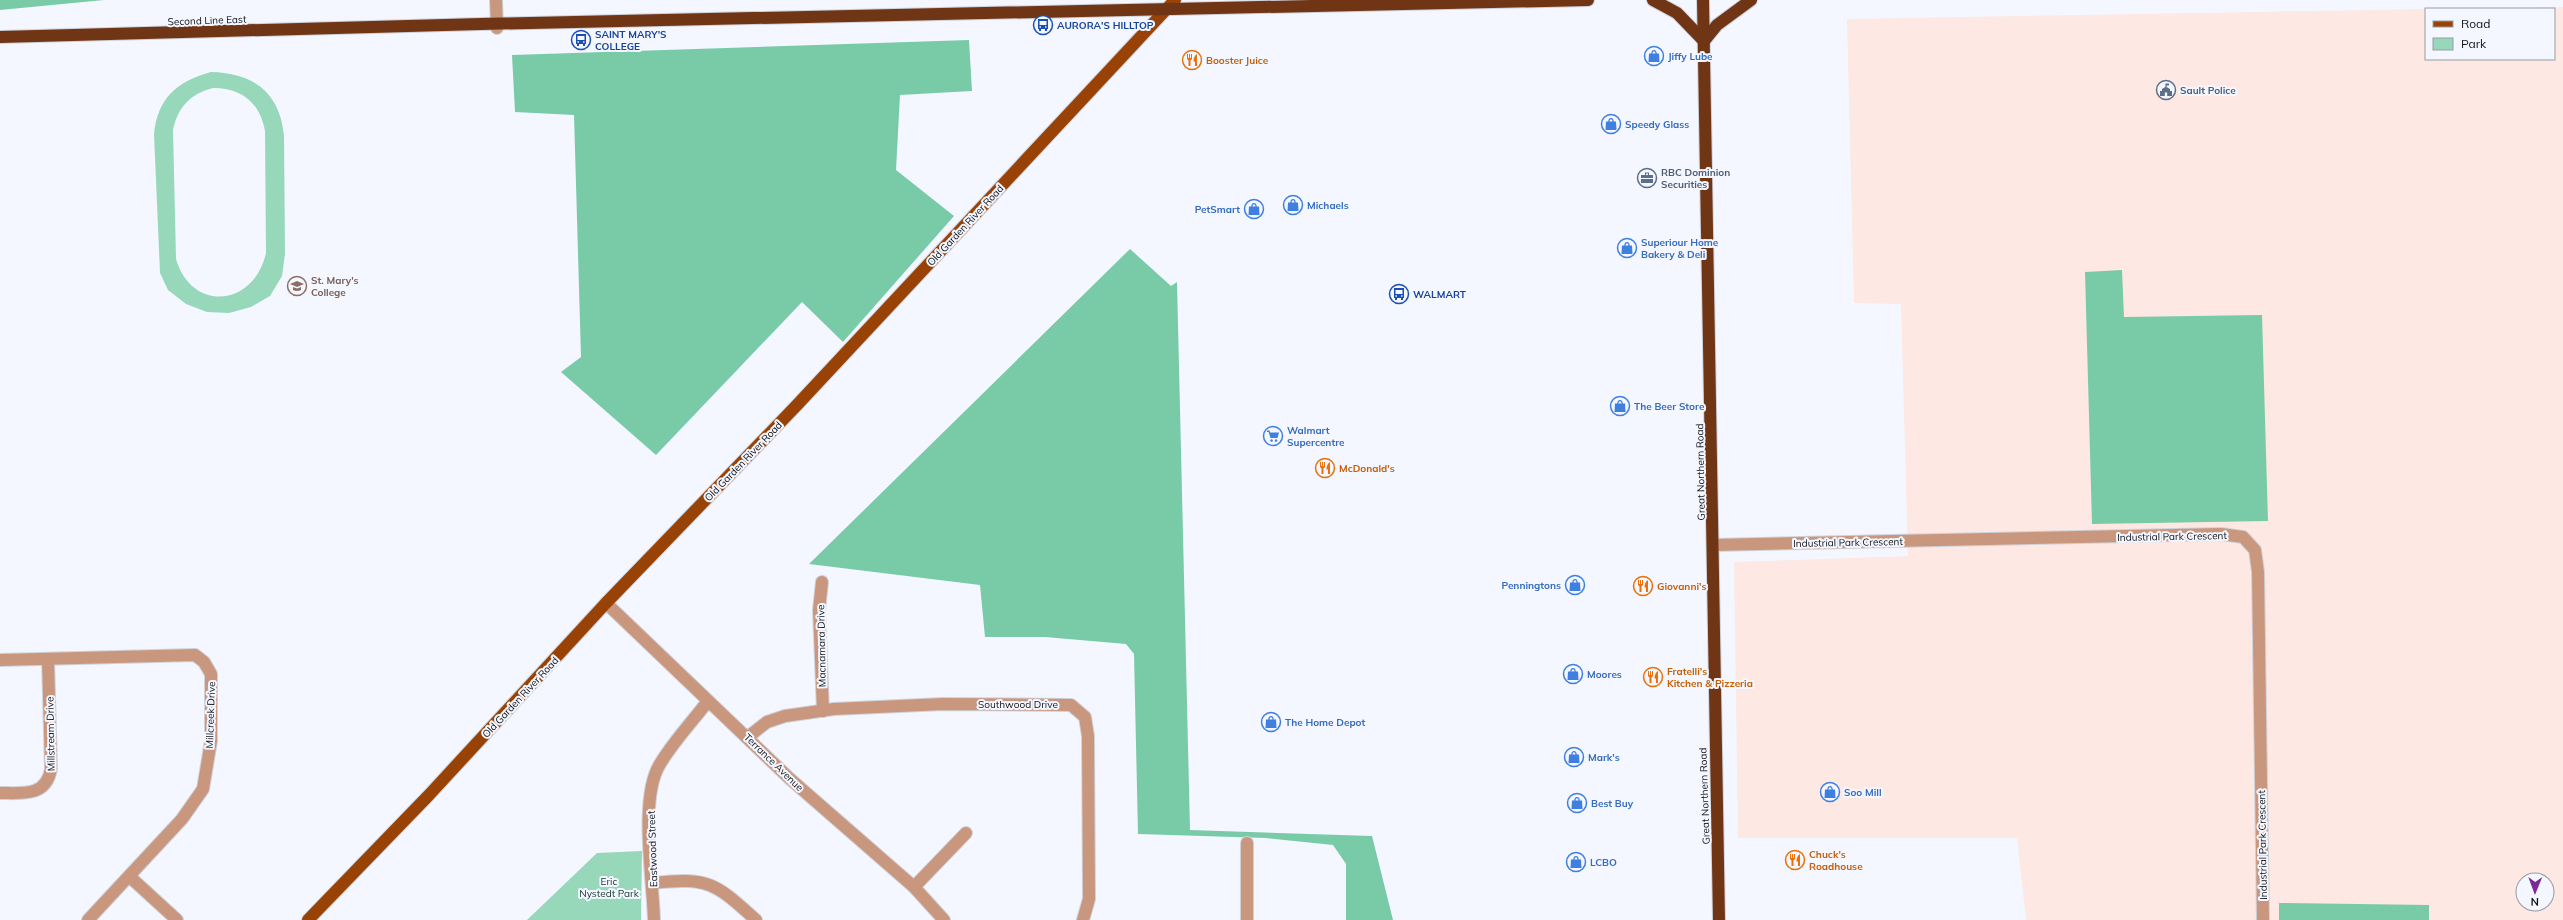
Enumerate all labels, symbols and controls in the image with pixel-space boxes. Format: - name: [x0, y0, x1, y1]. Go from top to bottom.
- legend: [2425, 8, 2555, 60]
- street label: Second Line East: [167, 13, 247, 28]
- bus stop icon: AURORA'S HILLTOP: [1032, 14, 1054, 36]
- text: Road: [2461, 16, 2490, 31]
- place label: AURORA'S HILLTOP: [1057, 19, 1154, 32]
- place label: SAINT MARY'S COLLEGE: [595, 28, 667, 53]
- bus stop icon: SAINT MARY'S COLLEGE: [570, 29, 592, 51]
- text: Park: [2461, 36, 2487, 51]
- shop icon: Jiffy Lube: [1643, 45, 1665, 67]
- restaurant icon: Booster Juice: [1181, 49, 1203, 71]
- place label: Jiffy Lube: [1668, 50, 1713, 63]
- place label: Booster Juice: [1206, 54, 1269, 67]
- public building icon: Sault Police: [2155, 79, 2177, 101]
- place label: Sault Police: [2180, 84, 2236, 97]
- shop icon: Speedy Glass: [1600, 113, 1622, 135]
- place label: Speedy Glass: [1625, 118, 1689, 131]
- place label: RBC Dominion Securities: [1661, 166, 1730, 191]
- office icon: RBC Dominion Securities: [1636, 167, 1658, 189]
- street label: Old Garden River Road: [924, 182, 1006, 269]
- shop icon: Michaels: [1282, 194, 1304, 216]
- shop icon: PetSmart: [1243, 198, 1265, 220]
- place label: Michaels: [1307, 199, 1349, 212]
- place label: PetSmart: [1195, 203, 1240, 216]
- place label: Superiour Home Bakery & Deli: [1641, 236, 1719, 261]
- shop icon: Superiour Home Bakery & Deli: [1616, 237, 1638, 259]
- place label: St. Mary's College: [311, 274, 359, 299]
- school or university icon: St. Mary's College: [286, 275, 308, 297]
- bus stop icon: WALMART: [1388, 283, 1410, 305]
- place label: WALMART: [1413, 288, 1467, 301]
- shop icon: The Beer Store: [1609, 395, 1631, 417]
- place label: The Beer Store: [1634, 400, 1705, 413]
- street label: Old Garden River Road: [702, 419, 785, 504]
- street label: Great Northern Road: [1693, 423, 1708, 521]
- place label: Walmart Supercentre: [1287, 424, 1345, 449]
- supermarket icon: Walmart Supercentre: [1262, 425, 1284, 447]
- restaurant icon: McDonald's: [1314, 457, 1336, 479]
- place label: McDonald's: [1339, 462, 1395, 475]
- street label: Industrial Park Crescent: [2117, 529, 2227, 544]
- street label: Industrial Park Crescent: [1793, 535, 1903, 550]
- shop icon: Penningtons: [1564, 574, 1586, 596]
- restaurant icon: Giovanni's: [1632, 575, 1654, 597]
- place label: Penningtons: [1501, 579, 1561, 592]
- place label: Giovanni's: [1657, 580, 1706, 593]
- street label: Macnamara Drive: [814, 605, 829, 687]
- street label: Old Garden River Road: [479, 654, 561, 741]
- shop icon: Moores: [1562, 663, 1584, 685]
- place label: Fratelli's Kitchen & Pizzeria: [1667, 665, 1753, 690]
- restaurant icon: Fratelli's Kitchen & Pizzeria: [1642, 666, 1664, 688]
- place label: Moores: [1587, 668, 1622, 681]
- street label: Millcreek Drive: [203, 681, 218, 749]
- street label: Millstream Drive: [43, 697, 58, 771]
- street label: Southwood Drive: [978, 698, 1058, 711]
- shop icon: The Home Depot: [1260, 711, 1282, 733]
- place label: The Home Depot: [1285, 716, 1365, 729]
- street label: Terrance Avenue: [741, 731, 806, 794]
- shop icon: Mark's: [1563, 746, 1585, 768]
- street label: Great Northern Road: [1696, 747, 1713, 845]
- place label: Mark's: [1588, 751, 1620, 764]
- shop icon: Soo Mill: [1819, 781, 1841, 803]
- place label: Soo Mill: [1844, 786, 1882, 799]
- street label: Industrial Park Crescent: [2255, 790, 2270, 900]
- shop icon: Best Buy: [1566, 792, 1588, 814]
- place label: Best Buy: [1591, 797, 1634, 810]
- street label: Eastwood Street: [645, 810, 660, 887]
- place label: Chuck's Roadhouse: [1809, 848, 1863, 873]
- restaurant icon: Chuck's Roadhouse: [1784, 849, 1806, 871]
- shop icon: LCBO: [1565, 851, 1587, 873]
- place label: LCBO: [1590, 856, 1617, 869]
- north arrow: [2515, 872, 2555, 912]
- park label: Eric Nystedt Park: [579, 875, 640, 900]
- text: N: [2531, 895, 2539, 909]

